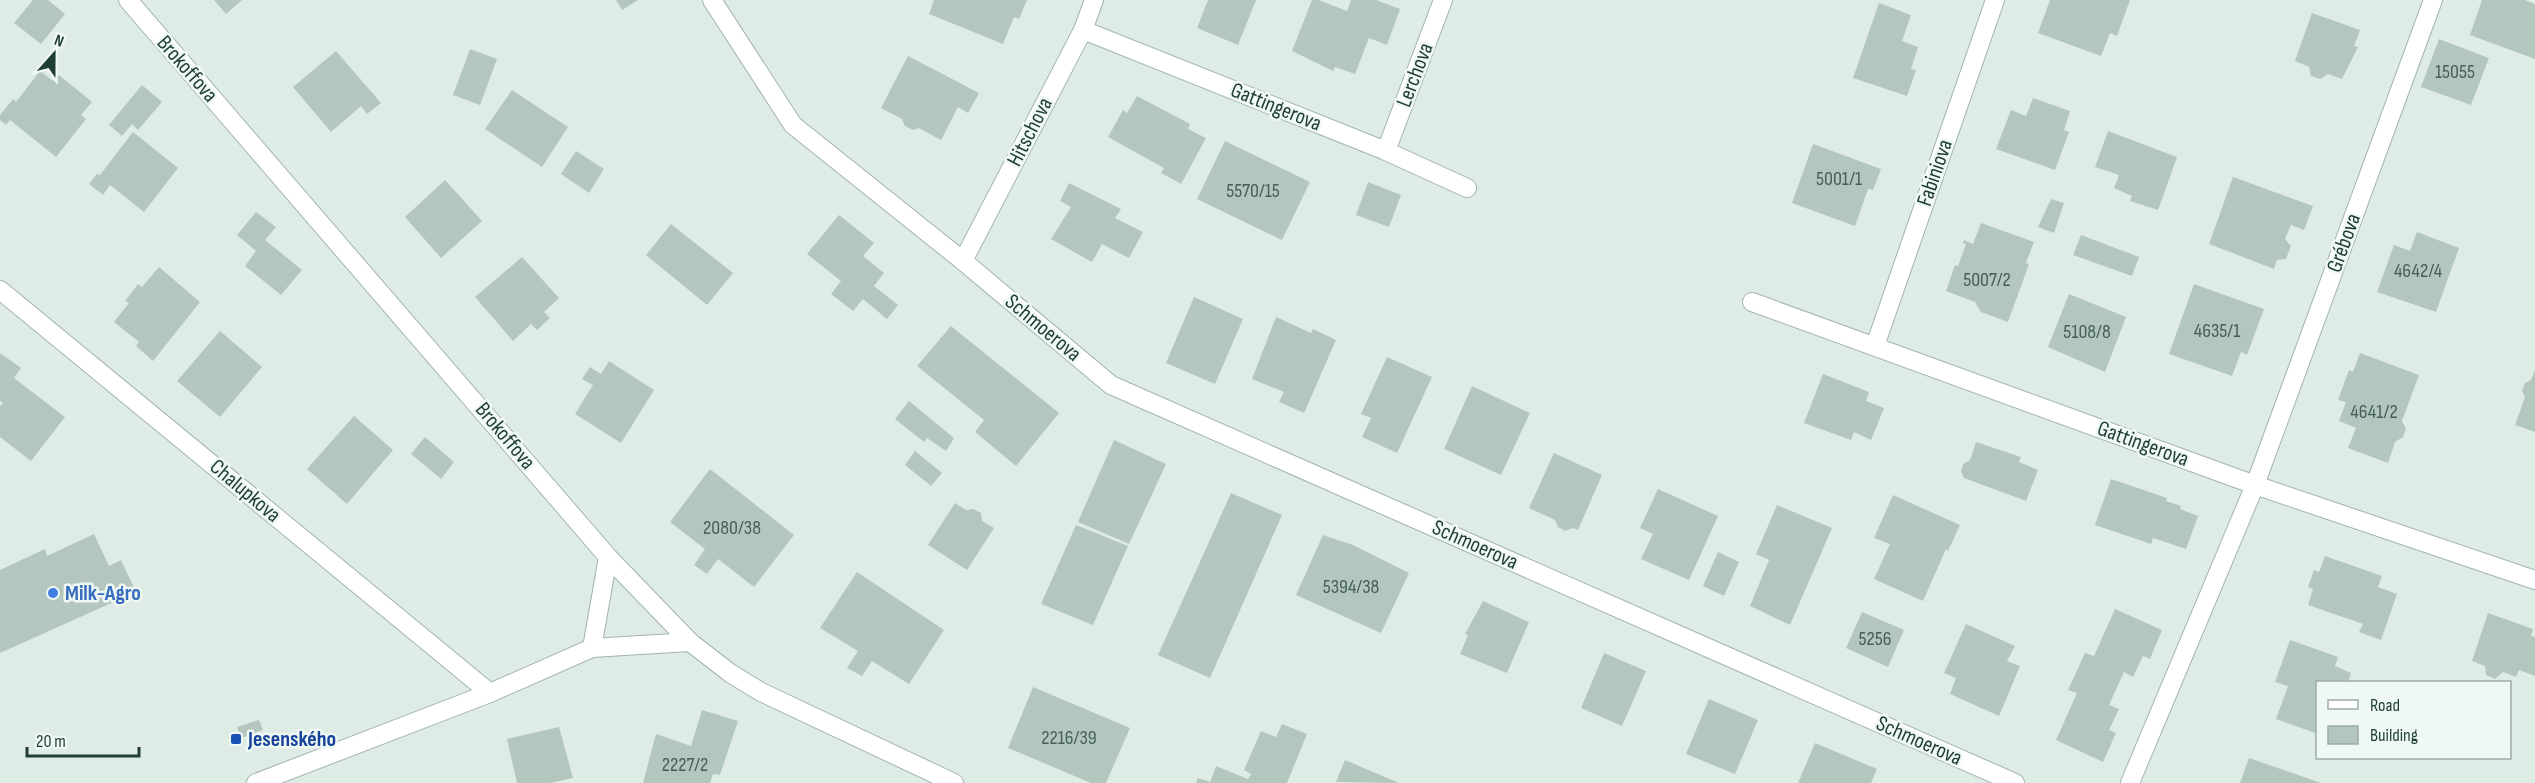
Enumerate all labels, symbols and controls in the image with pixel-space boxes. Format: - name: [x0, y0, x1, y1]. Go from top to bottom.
- north arrow: [24, 24, 84, 84]
- street label: Brokoffova: [151, 30, 223, 108]
- text: N: [51, 31, 66, 52]
- street label: Lerchova: [1390, 39, 1440, 111]
- house number: 15055: [2435, 60, 2475, 84]
- street label: Gattingerova: [1227, 77, 1325, 137]
- street label: Hitschova: [1001, 93, 1059, 171]
- street label: Fabiniova: [1911, 136, 1959, 210]
- house number: 5001/1: [1816, 167, 1862, 191]
- house number: 5570/15: [1226, 179, 1280, 203]
- street label: Grébova: [2321, 210, 2367, 276]
- house number: 4642/4: [2394, 259, 2442, 283]
- house number: 5007/2: [1963, 268, 2011, 292]
- street label: Schmoerova: [999, 288, 1087, 368]
- house number: 4635/1: [2194, 319, 2240, 343]
- house number: 5108/8: [2063, 320, 2111, 344]
- street label: Brokoffova: [469, 397, 541, 475]
- house number: 4641/2: [2350, 400, 2398, 424]
- street label: Gattingerova: [2094, 415, 2192, 473]
- street label: Chalupkova: [204, 453, 286, 529]
- street label: Schmoerova: [1428, 514, 1522, 576]
- house number: 2080/38: [703, 516, 761, 540]
- house number: 5394/38: [1323, 575, 1379, 599]
- place label: Milk-Agro: [65, 580, 141, 607]
- marker: Milk-Agro: [46, 586, 60, 600]
- house number: 5256: [1858, 627, 1892, 651]
- legend: [2316, 681, 2511, 759]
- text: Road: [2370, 695, 2400, 716]
- street label: Schmoerova: [1872, 710, 1966, 772]
- scale bar: [27, 720, 140, 758]
- text: Building: [2370, 725, 2418, 746]
- place label: Jesenského: [247, 726, 336, 753]
- house number: 2216/39: [1041, 726, 1097, 750]
- text: 20 m: [36, 731, 66, 752]
- marker: Jesenského: [229, 732, 243, 746]
- house number: 2227/2: [662, 753, 708, 777]

